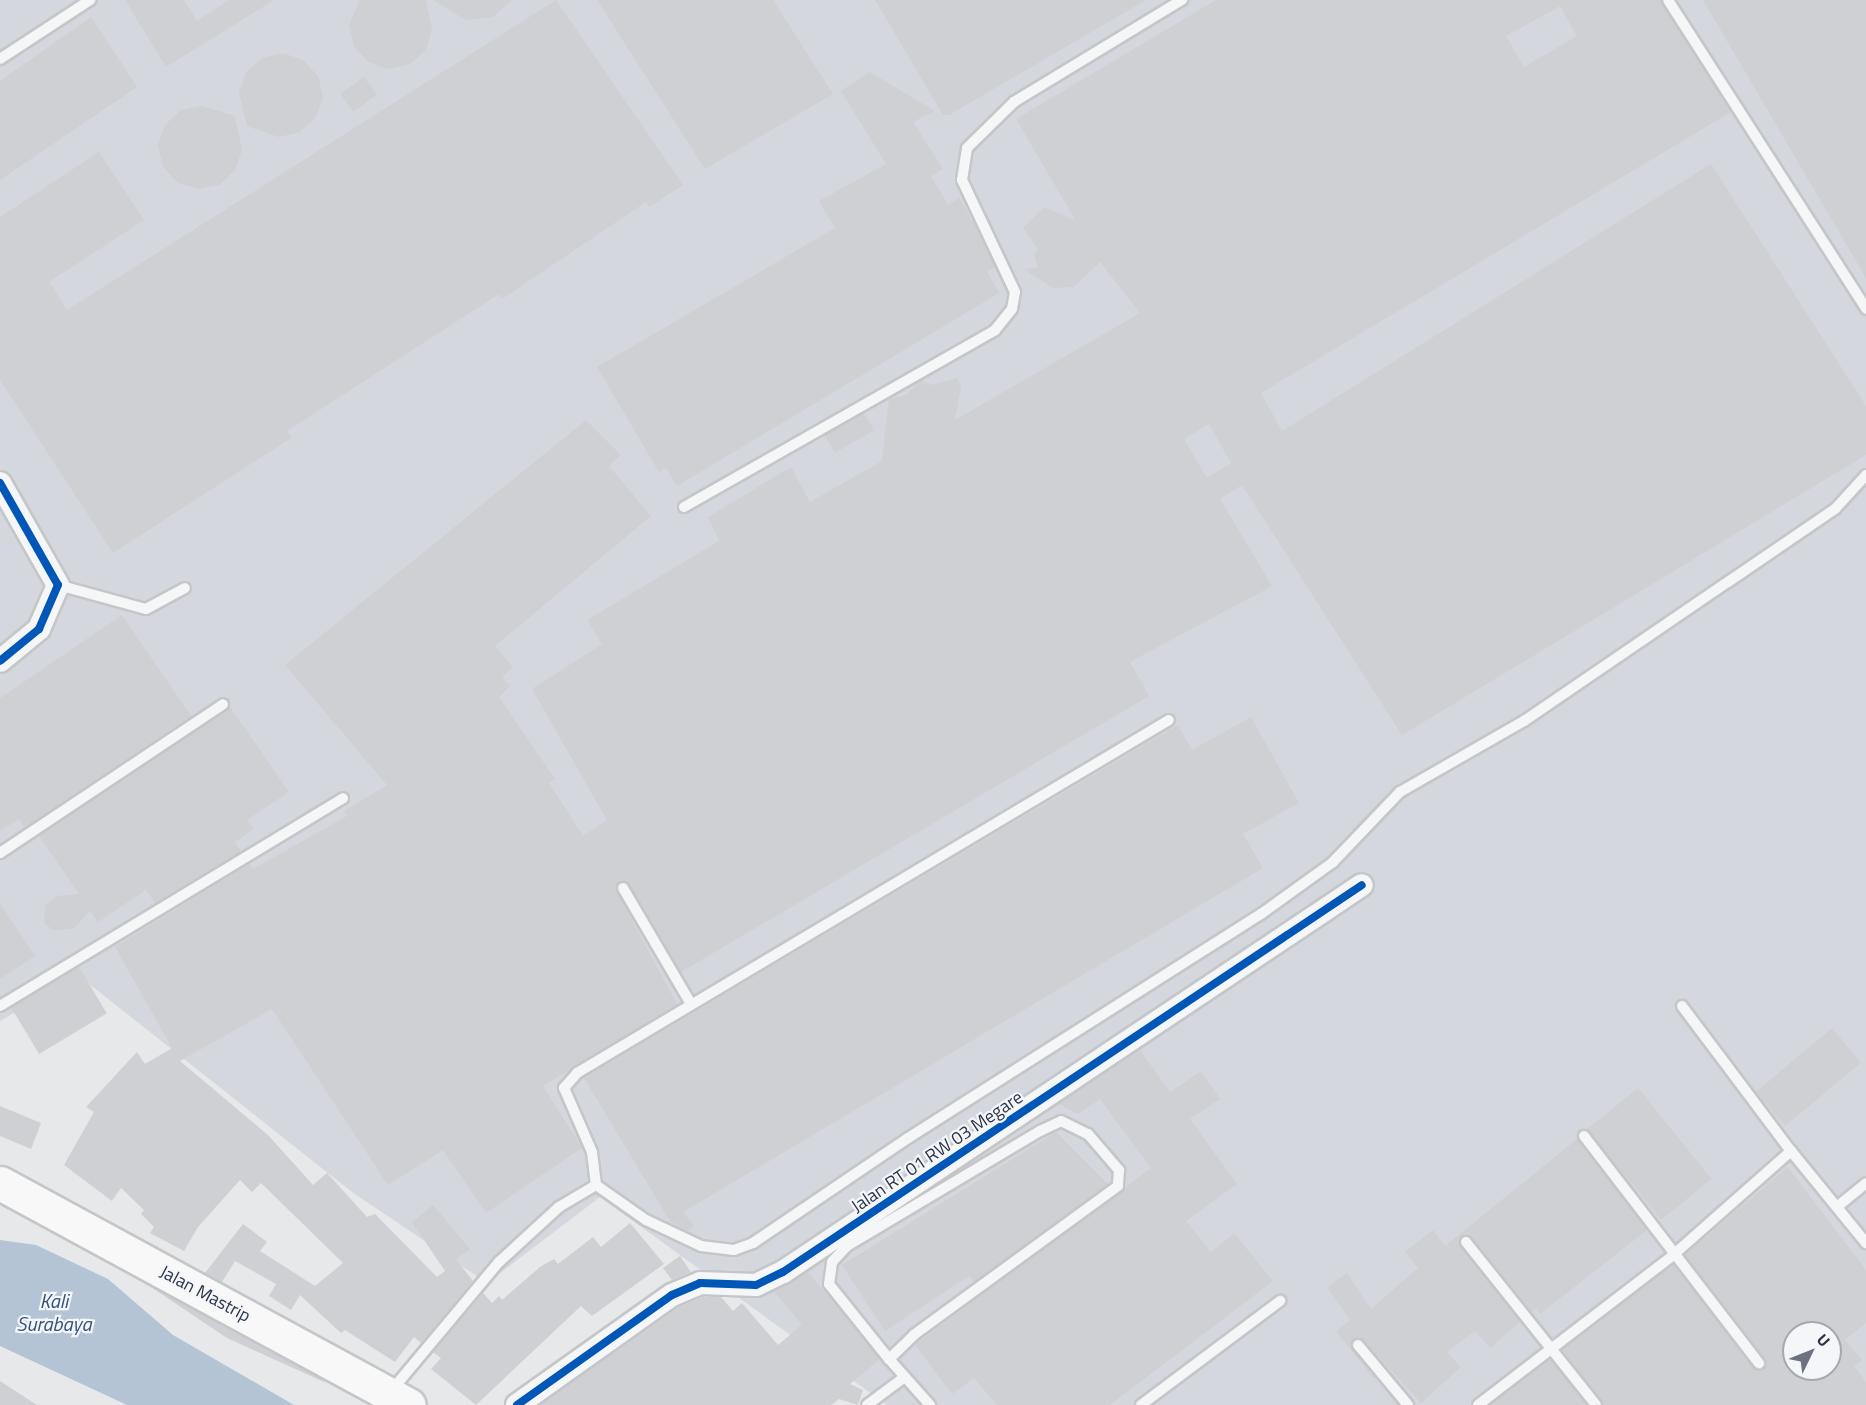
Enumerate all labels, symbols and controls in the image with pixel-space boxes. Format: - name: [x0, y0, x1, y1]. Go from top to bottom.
- street label: Jalan RT 01 RW 03 Megare: [847, 1087, 1027, 1217]
- street label: Jalan Mastrip: [156, 1261, 254, 1327]
- water label: Kali Surabaya: [17, 1289, 91, 1336]
- north arrow: [1782, 1321, 1842, 1381]
- text: U: [1811, 1328, 1836, 1352]

